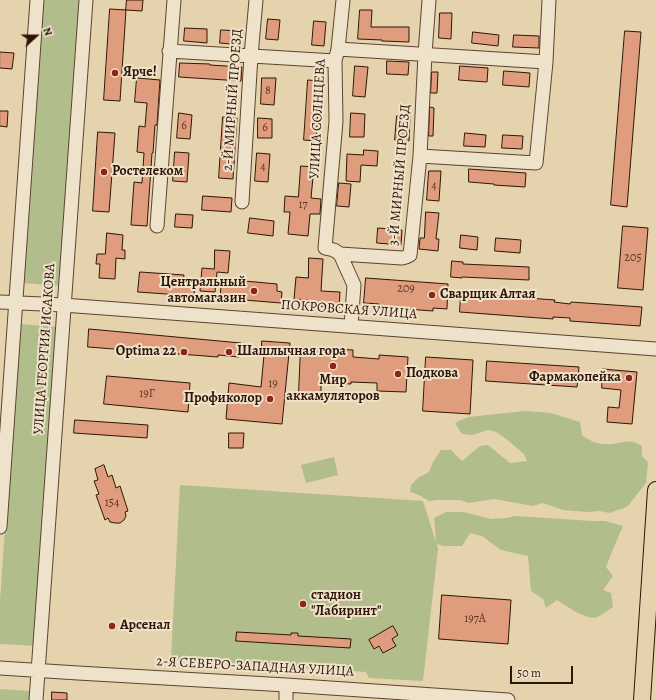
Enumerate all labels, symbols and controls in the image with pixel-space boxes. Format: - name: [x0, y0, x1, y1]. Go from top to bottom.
- north arrow: [16, 16, 56, 56]
- text: N: [39, 25, 56, 38]
- street label: 2-Й МИРНЫЙ ПРОЕЗД: [220, 28, 246, 172]
- street label: УЛИЦА СОЛНЦЕВА: [306, 58, 330, 180]
- place label: Ярче!: [123, 65, 157, 81]
- marker: Ярче!: [110, 68, 120, 78]
- house number: 8: [265, 84, 271, 98]
- street label: 3-Й МИРНЫЙ ПРОЕЗД: [385, 104, 415, 246]
- house number: 6: [181, 119, 187, 133]
- house number: 6: [262, 121, 268, 135]
- house number: 4: [260, 160, 266, 174]
- place label: Ростелеком: [112, 164, 183, 180]
- marker: Ростелеком: [99, 167, 109, 177]
- house number: 4: [431, 179, 437, 193]
- house number: 17: [298, 198, 308, 212]
- house number: 205: [624, 251, 642, 265]
- street label: УЛИЦА ГЕОРГИЯ ИСАКОВА: [31, 263, 59, 435]
- place label: Центральный автомагазин: [160, 275, 246, 308]
- house number: 209: [397, 282, 415, 296]
- marker: Центральный автомагазин: [249, 286, 259, 296]
- place label: Сварщик Алтая: [440, 287, 535, 303]
- marker: Сварщик Алтая: [427, 290, 437, 300]
- street label: ПОКРОВСКАЯ УЛИЦА: [280, 297, 418, 323]
- place label: Optima 22: [116, 344, 176, 360]
- place label: Шашлычная гора: [237, 344, 346, 360]
- marker: Optima 22: [179, 347, 189, 357]
- marker: Шашлычная гора: [224, 347, 234, 357]
- marker: Мир аккамуляторов: [328, 361, 338, 371]
- place label: Подкова: [406, 366, 458, 382]
- marker: Подкова: [393, 369, 403, 379]
- place label: Фармакопейка: [529, 370, 621, 386]
- place label: Мир аккамуляторов: [286, 373, 380, 406]
- marker: Фармакопейка: [624, 373, 634, 383]
- house number: 19: [268, 377, 278, 391]
- house number: 19Г: [139, 387, 155, 401]
- place label: Профиколор: [184, 391, 262, 407]
- marker: Профиколор: [265, 394, 275, 404]
- house number: 154: [105, 496, 119, 510]
- place label: стадион "Лабиринт": [311, 588, 381, 620]
- marker: стадион "Лабиринт": [298, 599, 308, 609]
- house number: 197А: [464, 612, 486, 626]
- place label: Арсенал: [120, 618, 170, 634]
- marker: Арсенал: [107, 621, 117, 631]
- street label: 2-Я СЕВЕРО-ЗАПАДНАЯ УЛИЦА: [156, 653, 354, 681]
- scale bar: [512, 658, 575, 684]
- text: 50 m: [517, 665, 541, 681]

